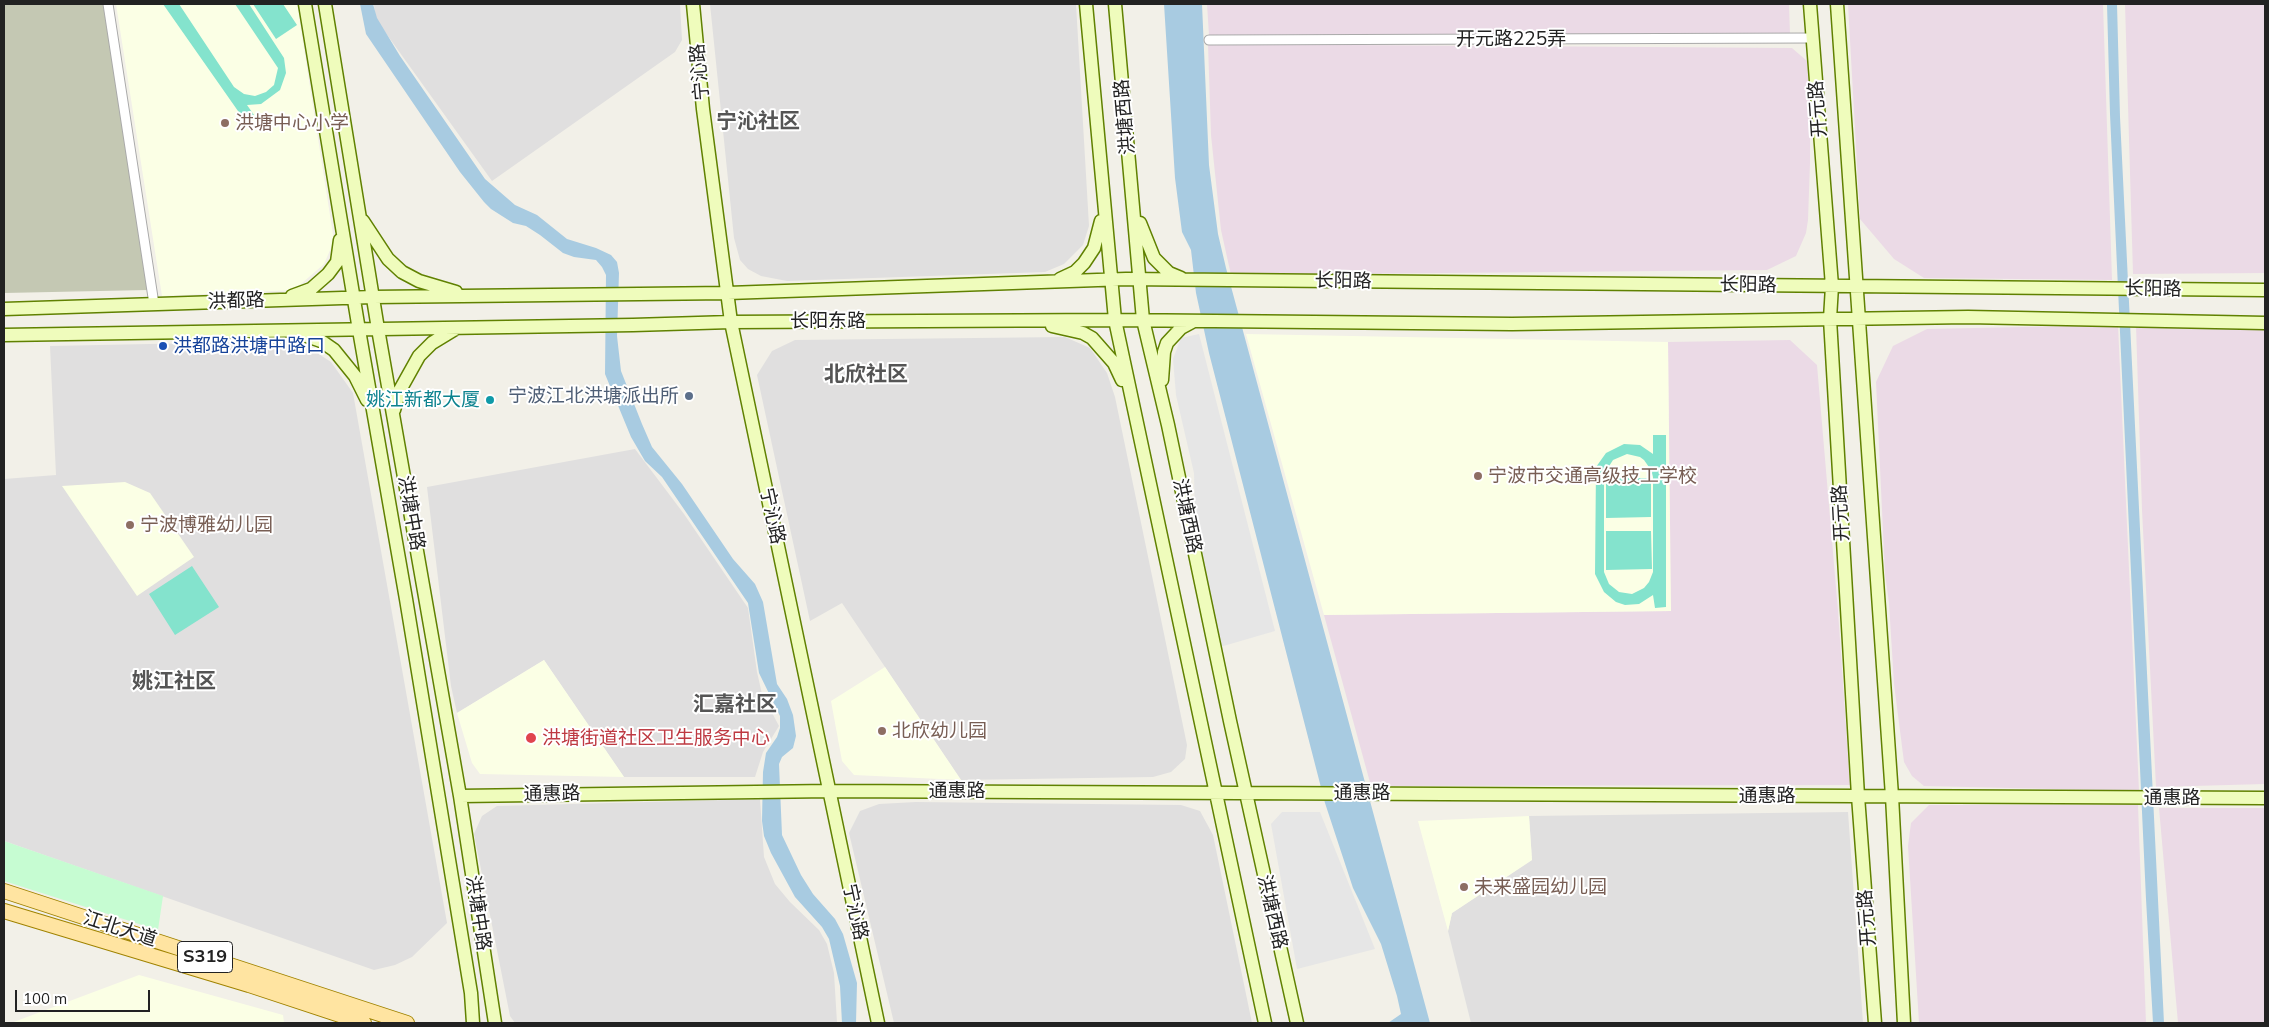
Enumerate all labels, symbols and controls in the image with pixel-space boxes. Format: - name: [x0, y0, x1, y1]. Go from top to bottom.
- street label: 开元路225弄: [1456, 28, 1566, 50]
- street label: 宁沁路: [686, 43, 714, 101]
- street label: 洪塘西路: [1110, 78, 1140, 156]
- street label: 开元路: [1805, 80, 1831, 138]
- district label: 宁沁社区: [716, 109, 800, 135]
- place label: 洪塘中心小学: [235, 112, 349, 134]
- marker: 洪塘中心小学: [219, 117, 231, 129]
- street label: 长阳路: [1314, 269, 1372, 293]
- street label: 长阳路: [1719, 273, 1777, 297]
- street label: 长阳路: [2124, 277, 2182, 301]
- street label: 洪都路: [207, 289, 265, 313]
- street label: 长阳东路: [790, 310, 866, 332]
- place label: 洪都路洪塘中路口: [173, 335, 325, 357]
- marker: 洪都路洪塘中路口: [157, 340, 169, 352]
- district label: 北欣社区: [824, 362, 908, 388]
- place label: 宁波江北洪塘派出所: [508, 385, 679, 407]
- place label: 姚江新都大厦: [366, 389, 480, 411]
- marker: 宁波江北洪塘派出所: [683, 390, 695, 402]
- marker: 姚江新都大厦: [484, 394, 496, 406]
- place label: 宁波市交通高级技工学校: [1488, 465, 1697, 487]
- marker: 宁波市交通高级技工学校: [1472, 470, 1484, 482]
- street label: 洪塘中路: [393, 474, 429, 552]
- street label: 洪塘西路: [1168, 476, 1206, 556]
- street label: 开元路: [1828, 484, 1854, 542]
- street label: 宁沁路: [755, 486, 789, 546]
- place label: 宁波博雅幼儿园: [140, 514, 273, 536]
- marker: 宁波博雅幼儿园: [124, 519, 136, 531]
- district label: 姚江社区: [132, 669, 216, 695]
- district label: 汇嘉社区: [693, 692, 777, 718]
- place label: 北欣幼儿园: [892, 720, 987, 742]
- marker: 北欣幼儿园: [876, 725, 888, 737]
- place label: 洪塘街道社区卫生服务中心: [542, 727, 770, 749]
- marker: 洪塘街道社区卫生服务中心: [524, 731, 538, 745]
- street label: 通惠路: [929, 780, 985, 802]
- street label: 通惠路: [523, 782, 581, 806]
- street label: 通惠路: [1334, 782, 1390, 804]
- street label: 通惠路: [1739, 785, 1795, 807]
- street label: 通惠路: [2144, 787, 2200, 809]
- street label: 洪塘西路: [1252, 872, 1292, 952]
- street label: 洪塘中路: [461, 874, 495, 952]
- place label: 未来盛园幼儿园: [1474, 876, 1607, 898]
- marker: 未来盛园幼儿园: [1458, 881, 1470, 893]
- street label: 宁沁路: [838, 882, 872, 942]
- street label: 开元路: [1854, 889, 1880, 947]
- street label: 江北大道: [80, 906, 160, 952]
- road number: S319: [178, 942, 232, 972]
- scale bar: [18, 980, 152, 1012]
- text: 100 m: [23, 989, 67, 1008]

